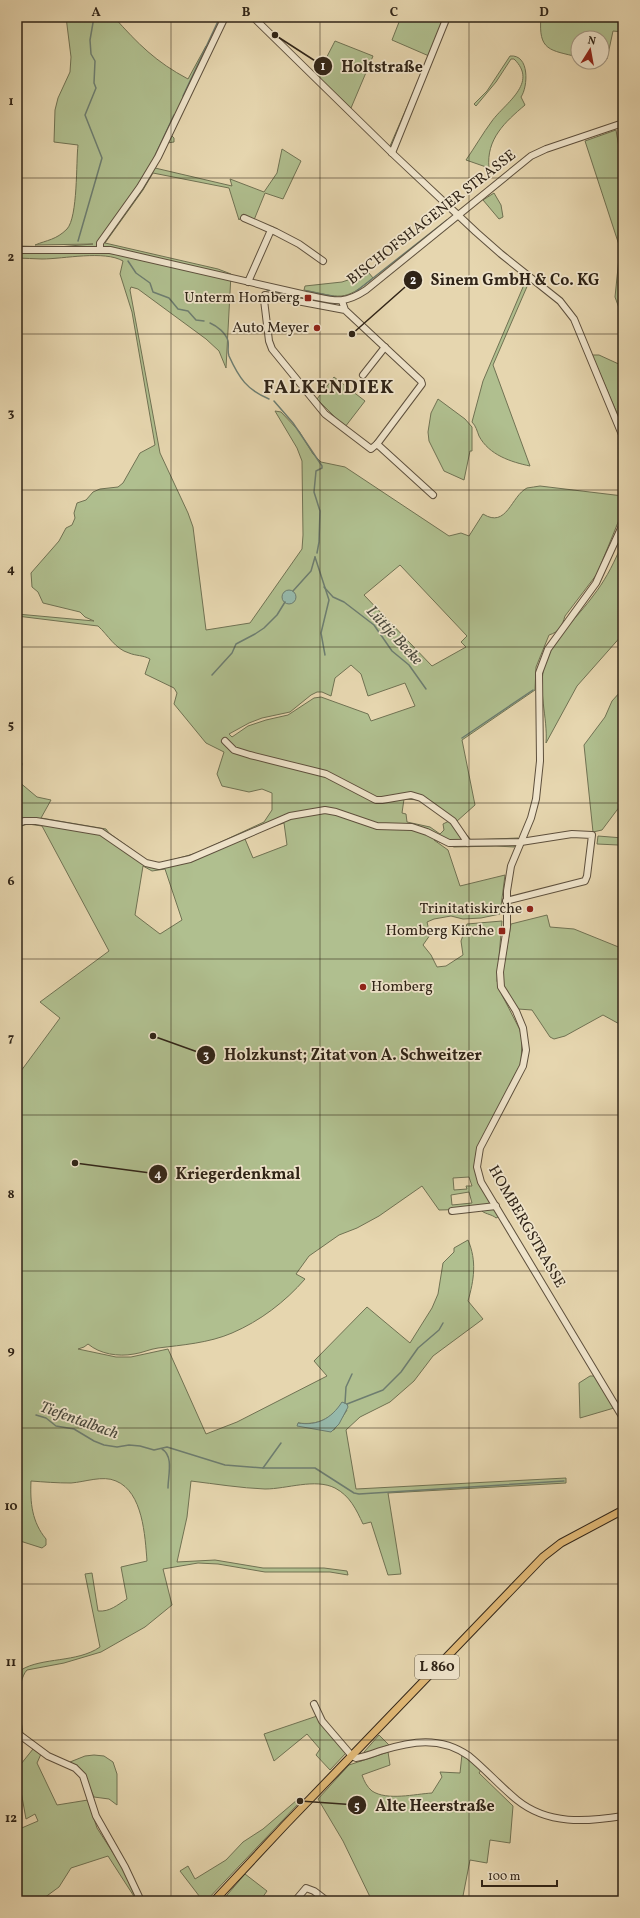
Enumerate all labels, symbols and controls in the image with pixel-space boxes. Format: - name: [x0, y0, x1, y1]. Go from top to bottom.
- text: A: [91, 4, 101, 22]
- text: B: [242, 4, 251, 22]
- text: C: [390, 4, 398, 22]
- text: D: [539, 4, 549, 22]
- north arrow: [570, 30, 610, 70]
- text: N: [586, 34, 597, 50]
- callout: Holtstraße: [313, 52, 431, 80]
- text: Holtstraße: [341, 57, 423, 79]
- text: 1: [321, 59, 326, 75]
- text: 1: [8, 93, 14, 111]
- street label: BISCHOFSHAGENER STRASSE: [343, 145, 521, 291]
- text: 2: [8, 249, 15, 267]
- callout: Sinem GmbH & Co. KG: [403, 266, 608, 294]
- text: Sinem GmbH & Co. KG: [431, 270, 599, 292]
- text: 2: [410, 273, 416, 289]
- place label: Unterm Homberg: [184, 288, 300, 309]
- marker: Unterm Homberg: [303, 293, 313, 303]
- place label: Auto Meyer: [232, 318, 309, 339]
- marker: Auto Meyer: [312, 323, 322, 333]
- district label: FALKENDIEK: [263, 375, 395, 401]
- text: 3: [8, 405, 15, 423]
- text: 4: [7, 561, 15, 579]
- water label: Lüttje Beeke: [361, 601, 427, 671]
- text: 5: [8, 717, 14, 735]
- text: 6: [7, 873, 15, 891]
- place label: Trinitatiskirche: [419, 899, 522, 920]
- marker: Trinitatiskirche: [525, 904, 535, 914]
- place label: Homberg Kirche: [386, 921, 494, 942]
- marker: Homberg Kirche: [497, 926, 507, 936]
- place label: Homberg: [371, 977, 433, 998]
- marker: Homberg: [358, 982, 368, 992]
- text: 7: [8, 1030, 14, 1048]
- callout: Holzkunst; Zitat von A. Schweitzer: [196, 1041, 490, 1069]
- text: Holzkunst; Zitat von A. Schweitzer: [224, 1045, 482, 1067]
- text: 3: [203, 1048, 209, 1064]
- callout: Kriegerdenkmal: [148, 1160, 309, 1188]
- street label: HOMBERGSTRASSE: [482, 1162, 570, 1292]
- text: Kriegerdenkmal: [175, 1164, 301, 1186]
- text: 4: [154, 1167, 162, 1183]
- text: 8: [7, 1186, 15, 1204]
- text: 9: [7, 1342, 15, 1360]
- water label: Tiefentalbach: [37, 1397, 121, 1445]
- text: 10: [4, 1498, 18, 1516]
- text: 11: [6, 1654, 16, 1672]
- road number: L 860: [415, 1655, 459, 1679]
- callout: Alte Heerstraße: [347, 1791, 503, 1819]
- text: Alte Heerstraße: [375, 1796, 495, 1818]
- text: 5: [354, 1799, 360, 1815]
- text: 12: [5, 1810, 17, 1828]
- scale bar: [482, 1862, 557, 1888]
- text: 100 m: [488, 1869, 521, 1885]

